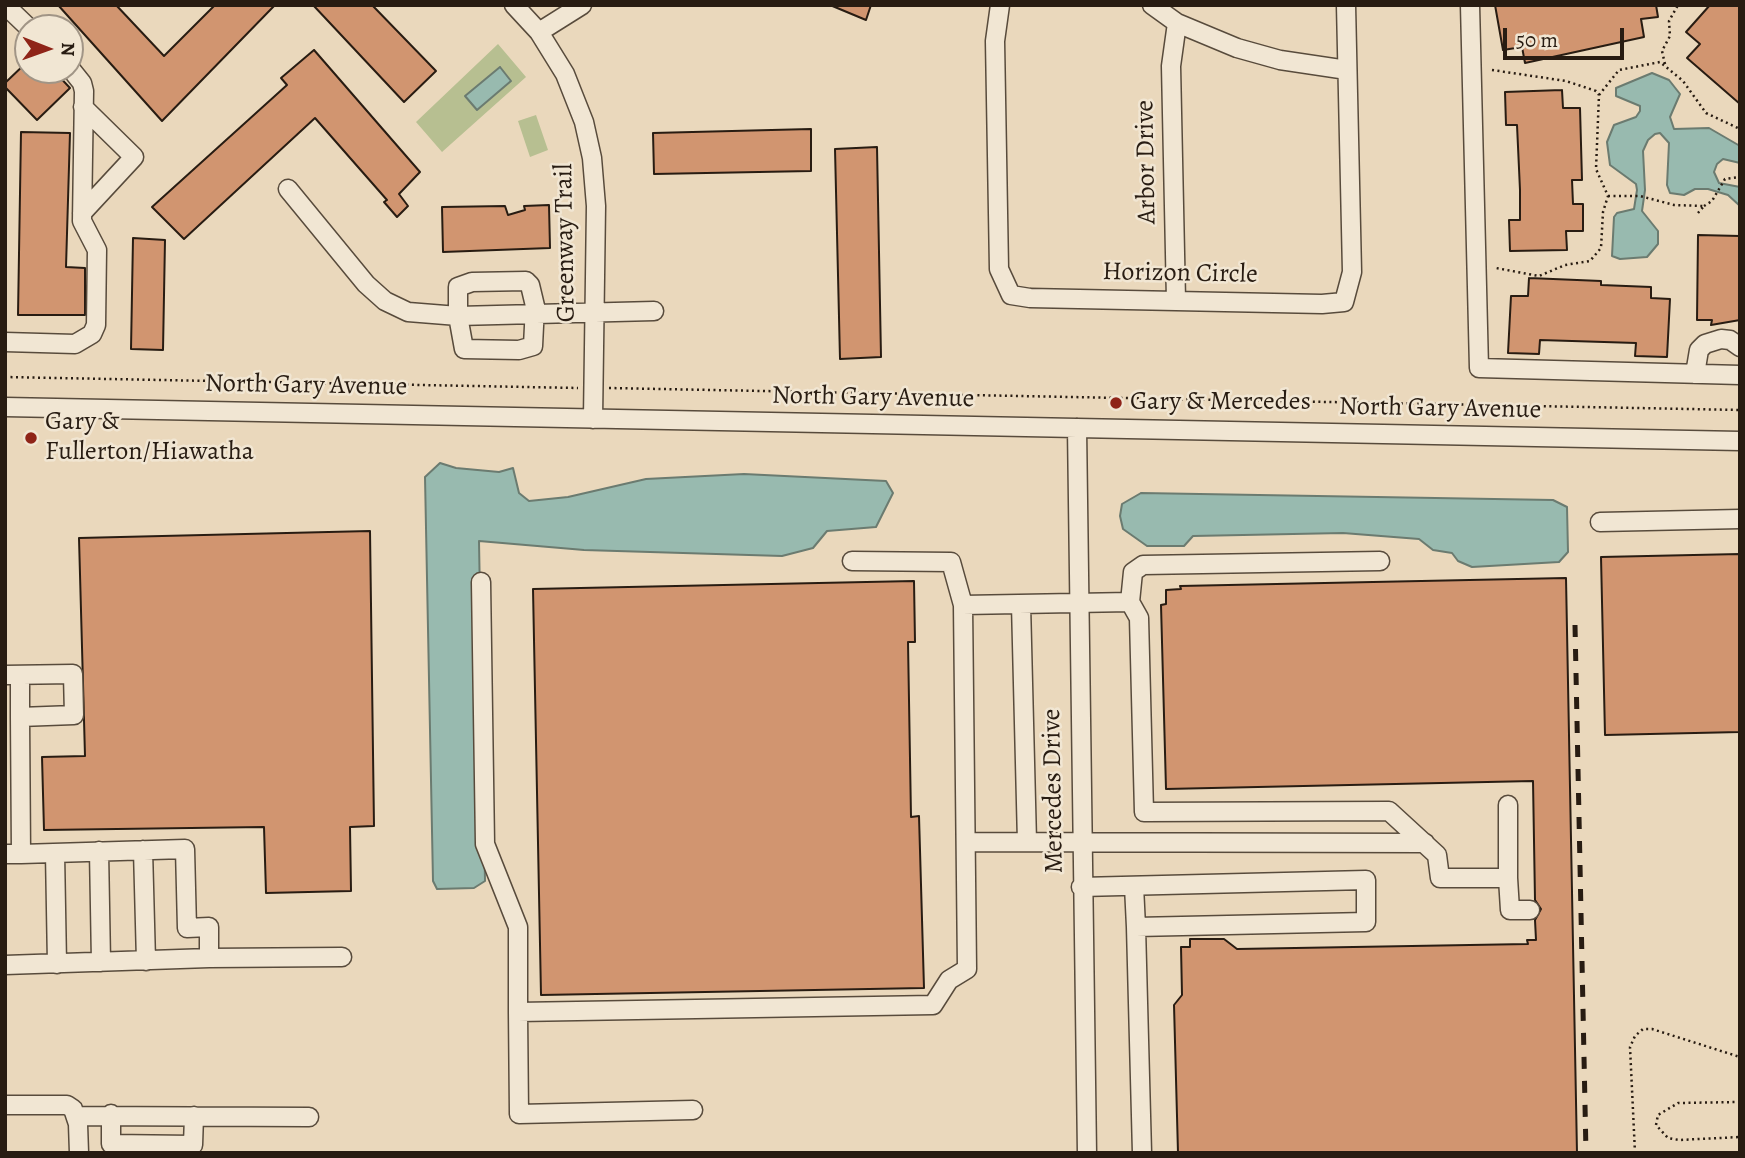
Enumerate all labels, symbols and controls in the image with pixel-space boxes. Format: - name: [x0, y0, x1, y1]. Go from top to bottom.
- north arrow: [14, 14, 84, 84]
- scale bar: [1507, 14, 1628, 58]
- text: 50 m: [1516, 26, 1558, 54]
- text: N: [55, 42, 81, 56]
- street label: Arbor Drive: [1130, 100, 1164, 224]
- street label: Greenway Trail: [549, 163, 583, 323]
- street label: Horizon Circle: [1102, 257, 1258, 291]
- street label: North Gary Avenue: [205, 369, 407, 403]
- street label: North Gary Avenue: [772, 381, 974, 415]
- place label: Gary & Mercedes: [1130, 387, 1311, 419]
- street label: North Gary Avenue: [1339, 392, 1541, 426]
- marker: Gary & Mercedes: [1108, 395, 1124, 411]
- place label: Gary & Fullerton/Hiawatha: [45, 407, 254, 468]
- marker: Gary & Fullerton/Hiawatha: [23, 430, 39, 446]
- street label: Mercedes Drive: [1037, 708, 1071, 874]

